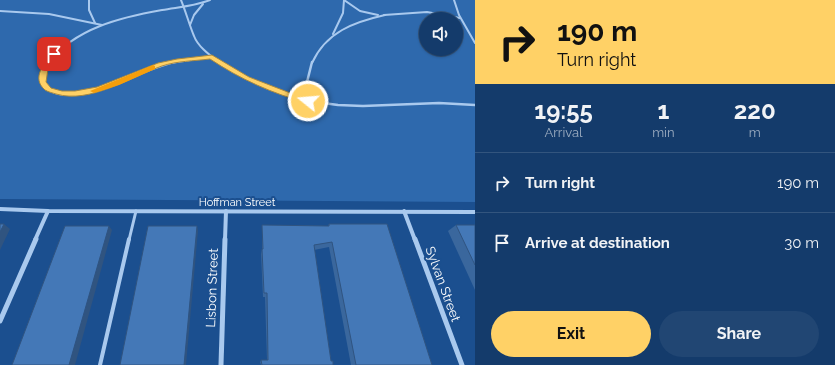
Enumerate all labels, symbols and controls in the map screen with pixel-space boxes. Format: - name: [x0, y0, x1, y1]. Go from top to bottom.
- map controls: [419, 12, 463, 56]
- button: sound: [419, 12, 463, 56]
- text: 190 m: [557, 15, 637, 48]
- icon: right: [491, 16, 543, 68]
- pin: [37, 37, 71, 71]
- icon: arrive: [43, 43, 65, 65]
- text: Turn right: [557, 49, 636, 70]
- position arrow: [287, 80, 329, 122]
- text: 19:55: [534, 96, 593, 125]
- text: 1: [657, 96, 669, 125]
- text: 220: [734, 96, 776, 125]
- text: Arrival: [545, 125, 583, 140]
- text: min: [652, 125, 675, 140]
- text: m: [749, 125, 761, 140]
- icon: right: [491, 172, 513, 194]
- text: Turn right: [525, 174, 595, 192]
- text: 190 m: [777, 174, 819, 192]
- street label: Hoffman Street: [199, 196, 276, 209]
- icon: arrive: [491, 232, 513, 254]
- text: Arrive at destination: [525, 234, 670, 252]
- text: 30 m: [784, 234, 819, 252]
- street label: Sylvan Street: [422, 244, 464, 324]
- street label: Lisbon Street: [203, 247, 221, 328]
- button: Exit: [491, 311, 651, 357]
- button: Share: [659, 311, 819, 357]

